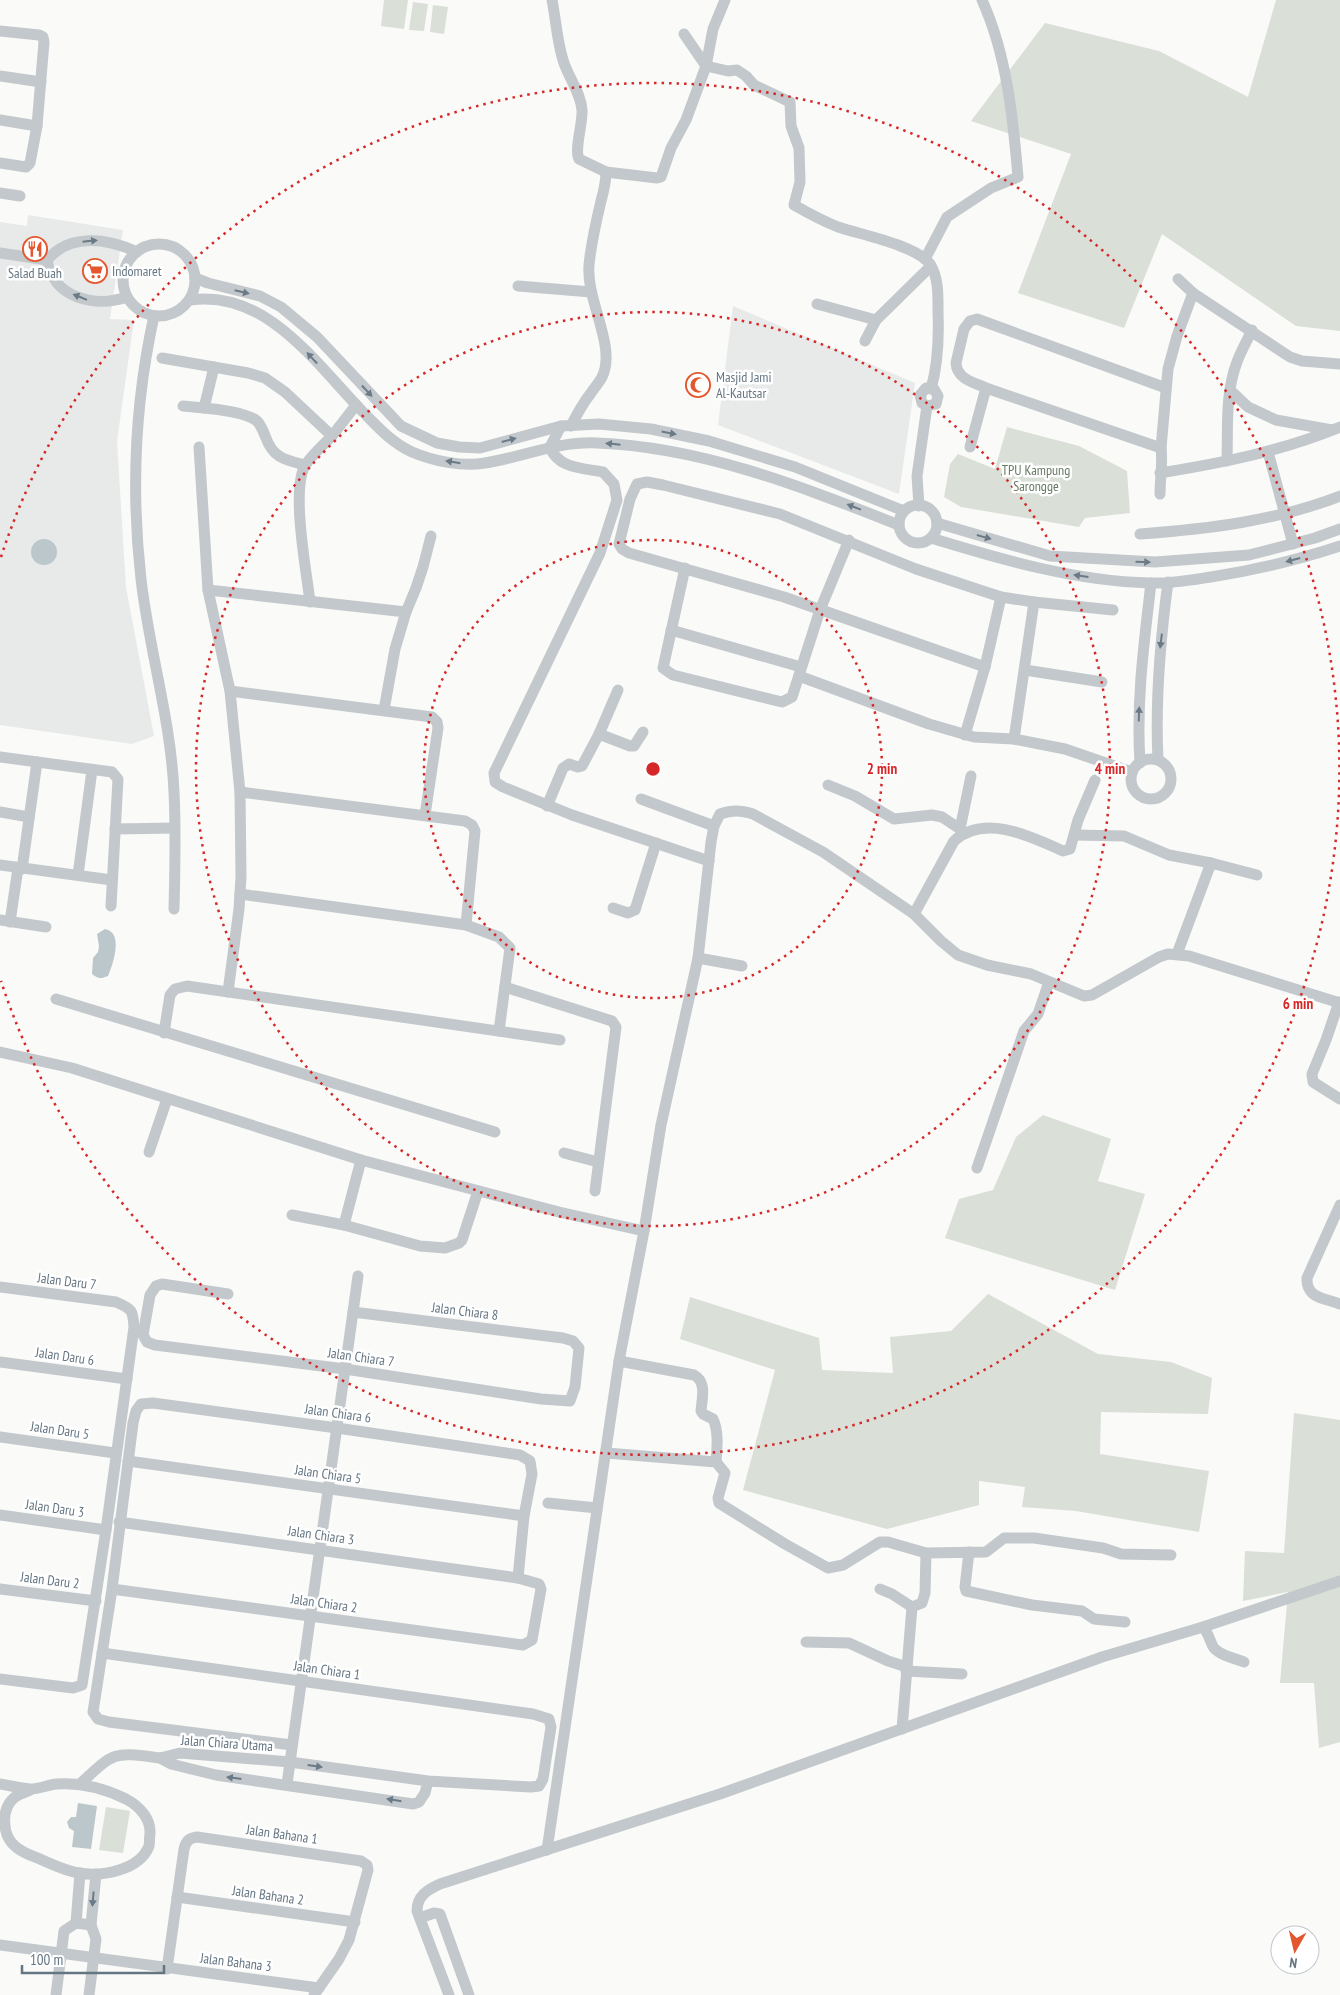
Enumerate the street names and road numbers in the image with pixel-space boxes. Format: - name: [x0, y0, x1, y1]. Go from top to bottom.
- street label: Jalan Daru 7: [36, 1268, 97, 1294]
- street label: Jalan Chiara 8: [430, 1298, 499, 1324]
- street label: Jalan Daru 6: [33, 1343, 96, 1369]
- street label: Jalan Chiara 7: [326, 1343, 395, 1371]
- street label: Jalan Chiara 6: [303, 1399, 372, 1427]
- street label: Jalan Daru 5: [28, 1417, 91, 1443]
- street label: Jalan Chiara 5: [293, 1460, 362, 1488]
- street label: Jalan Daru 3: [23, 1495, 86, 1521]
- street label: Jalan Chiara 3: [286, 1521, 355, 1549]
- street label: Jalan Daru 2: [19, 1567, 80, 1593]
- street label: Jalan Chiara 2: [289, 1589, 358, 1617]
- street label: Jalan Chiara 1: [292, 1656, 361, 1684]
- street label: Jalan Chiara Utama: [179, 1731, 274, 1755]
- street label: Jalan Bahana 1: [244, 1820, 319, 1848]
- street label: Jalan Bahana 2: [230, 1881, 305, 1909]
- street label: Jalan Bahana 3: [198, 1949, 273, 1975]

